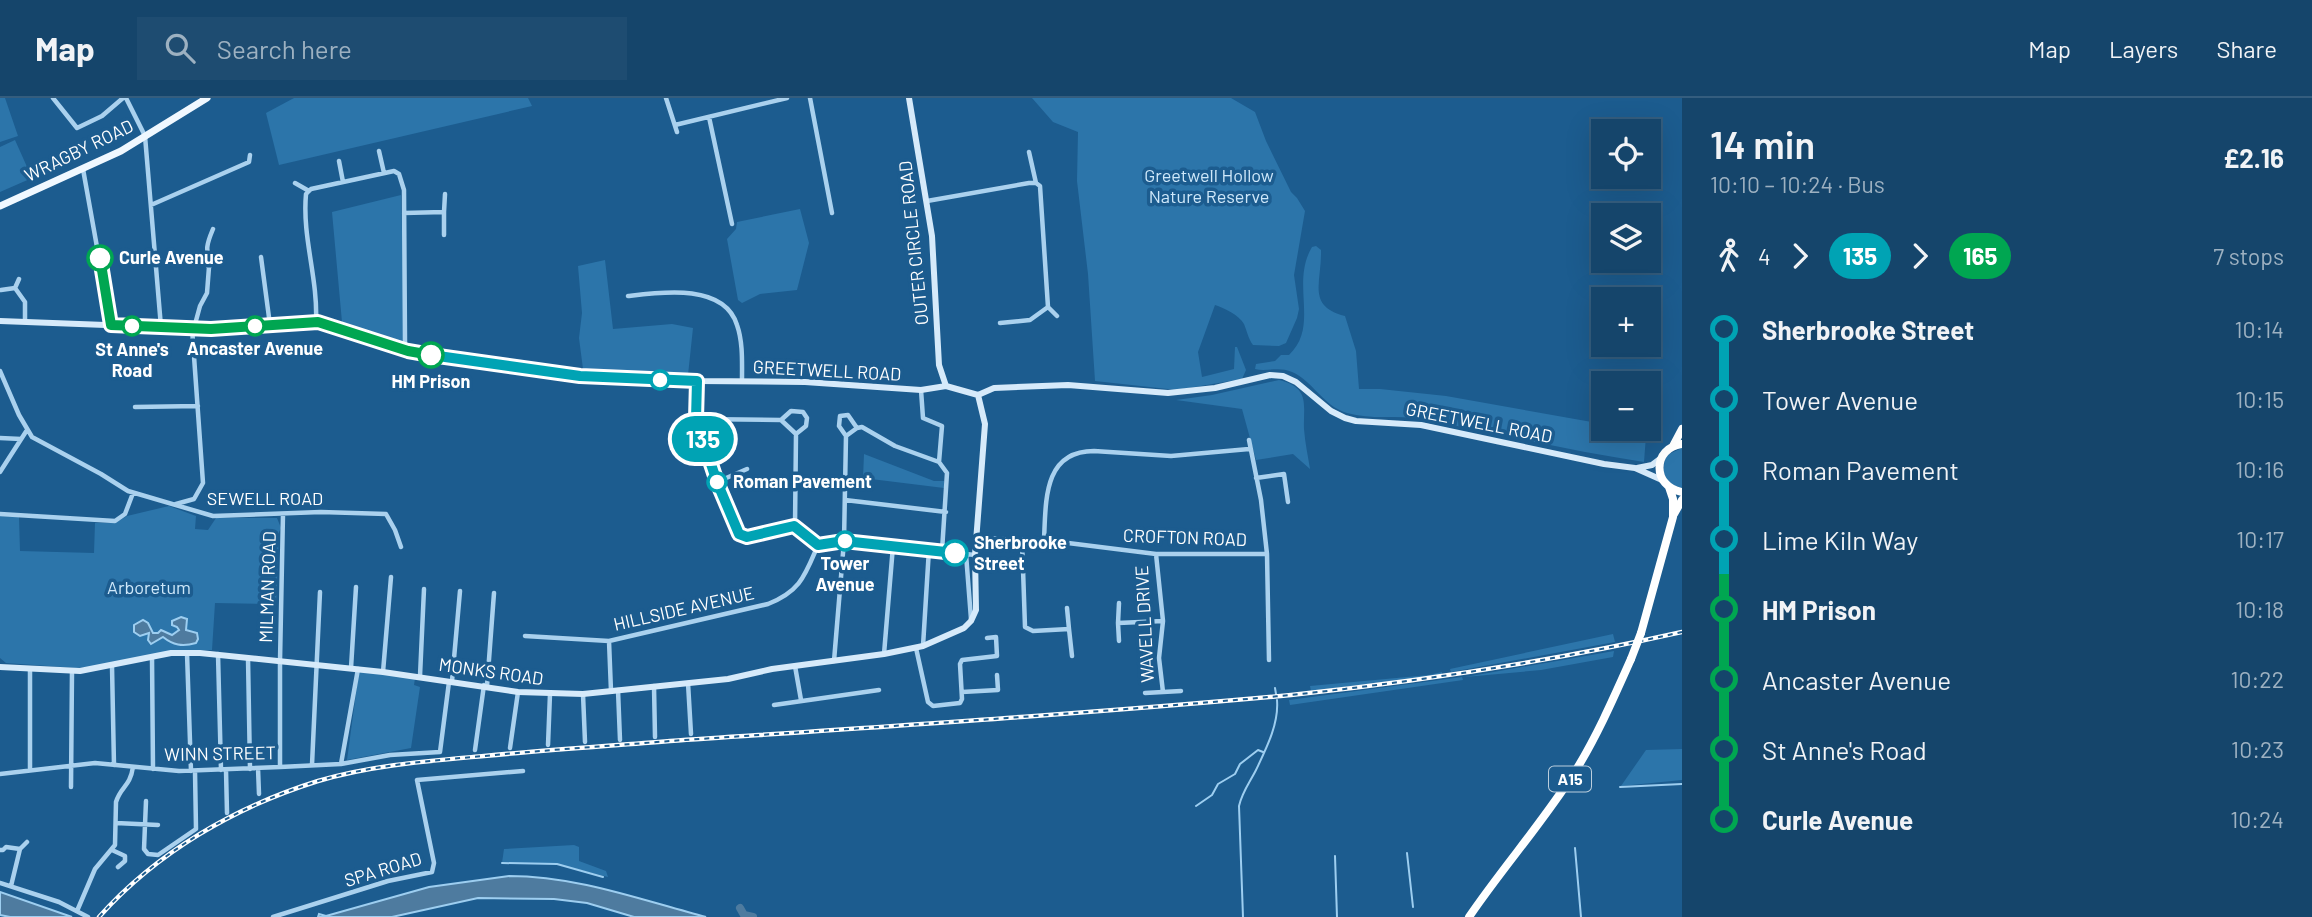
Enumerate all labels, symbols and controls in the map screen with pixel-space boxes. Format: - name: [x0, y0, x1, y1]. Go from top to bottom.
- search box: [137, 17, 627, 80]
- text: Map: [35, 28, 95, 68]
- icon: search: [161, 29, 199, 67]
- text: Search here: [217, 33, 352, 64]
- text: Map: [2028, 34, 2071, 63]
- text: Layers: [2109, 34, 2178, 63]
- text: Share: [2216, 34, 2277, 63]
- street label: WRAGBY ROAD: [21, 114, 137, 186]
- map controls: [1591, 119, 1661, 441]
- button: locate: [1591, 119, 1661, 189]
- text: 14 min: [1710, 121, 1815, 167]
- text: £2.16: [2223, 142, 2284, 173]
- street label: OUTER CIRCLE ROAD: [893, 160, 933, 326]
- park label: Greetwell Hollow Nature Reserve: [1144, 164, 1274, 207]
- text: 10:10 – 10:24 · Bus: [1710, 170, 1885, 198]
- button: layers: [1591, 203, 1661, 273]
- icon: walk: [1710, 237, 1748, 275]
- icon: forward: [1781, 237, 1819, 275]
- icon: forward: [1901, 237, 1939, 275]
- text: 135: [1843, 241, 1877, 270]
- text: 165: [1963, 241, 1997, 270]
- text: 4: [1758, 242, 1771, 270]
- text: 7 stops: [2213, 242, 2284, 270]
- marker: Curle Avenue: [87, 245, 113, 271]
- place label: Curle Avenue: [119, 246, 224, 268]
- button: +: [1591, 287, 1661, 357]
- text: Sherbrooke Street: [1762, 314, 1974, 345]
- text: 10:14: [2234, 315, 2284, 343]
- marker: St Anne's Road: [122, 316, 142, 336]
- marker: Ancaster Avenue: [245, 316, 265, 336]
- place label: Ancaster Avenue: [187, 337, 323, 359]
- place label: St Anne's Road: [95, 338, 169, 381]
- marker: HM Prison: [418, 342, 444, 368]
- street label: GREETWELL ROAD: [752, 355, 902, 385]
- place label: HM Prison: [392, 370, 470, 392]
- unlabelled marker: [650, 370, 670, 390]
- button: −: [1591, 371, 1661, 441]
- text: Tower Avenue: [1762, 384, 1918, 415]
- text: 10:15: [2235, 385, 2284, 413]
- street label: GREETWELL ROAD: [1404, 397, 1554, 447]
- line badge: 135: [663, 416, 743, 462]
- text: 135: [686, 424, 720, 453]
- text: Roman Pavement: [1762, 454, 1959, 485]
- text: 10:16: [2235, 455, 2284, 483]
- place label: Roman Pavement: [733, 470, 872, 492]
- marker: Roman Pavement: [707, 472, 727, 492]
- street label: SEWELL ROAD: [207, 487, 323, 509]
- street label: CROFTON ROAD: [1123, 524, 1247, 550]
- text: Lime Kiln Way: [1762, 524, 1918, 555]
- text: 10:17: [2236, 525, 2284, 553]
- street label: MILMAN ROAD: [254, 531, 280, 643]
- marker: Tower Avenue: [835, 531, 855, 551]
- place label: Sherbrooke Street: [974, 531, 1067, 574]
- marker: Sherbrooke Street: [942, 540, 968, 566]
- place label: Tower Avenue: [815, 552, 875, 595]
- street label: WAVELL DRIVE: [1130, 565, 1158, 683]
- park label: Arboretum: [107, 576, 191, 598]
- street label: HILLSIDE AVENUE: [611, 581, 756, 635]
- text: HM Prison: [1762, 594, 1876, 625]
- text: 10:18: [2235, 595, 2284, 623]
- street label: MONKS ROAD: [437, 653, 545, 689]
- text: Ancaster Avenue: [1762, 664, 1951, 695]
- text: 10:22: [2231, 665, 2284, 693]
- text: St Anne's Road: [1762, 734, 1927, 765]
- text: 10:23: [2231, 735, 2284, 763]
- street label: WINN STREET: [164, 741, 276, 765]
- road number: A15: [1549, 766, 1591, 792]
- text: Curle Avenue: [1762, 804, 1913, 835]
- text: 10:24: [2230, 805, 2284, 833]
- street label: SPA ROAD: [341, 847, 424, 891]

